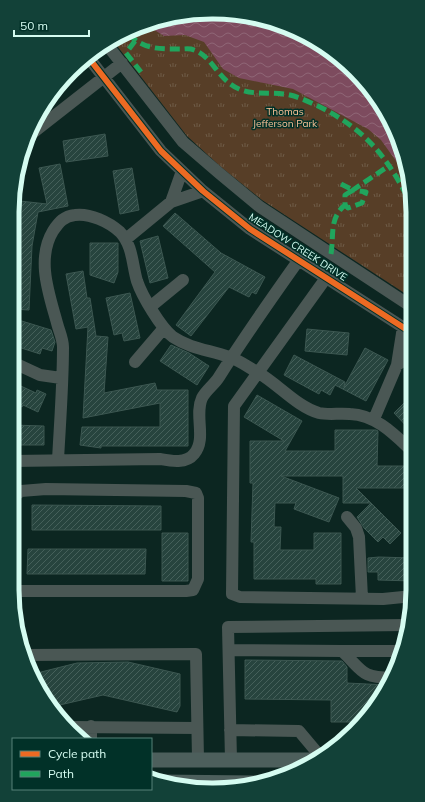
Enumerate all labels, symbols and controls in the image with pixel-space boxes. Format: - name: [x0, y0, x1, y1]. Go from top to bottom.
- scale bar: [14, 12, 89, 38]
- text: 50 m: [20, 18, 48, 33]
- park label: Thomas Jefferson Park: [253, 105, 318, 130]
- street label: MEADOW CREEK DRIVE: [246, 210, 350, 284]
- legend: [12, 738, 152, 790]
- text: Cycle path: [48, 746, 106, 761]
- text: Path: [48, 766, 74, 781]

